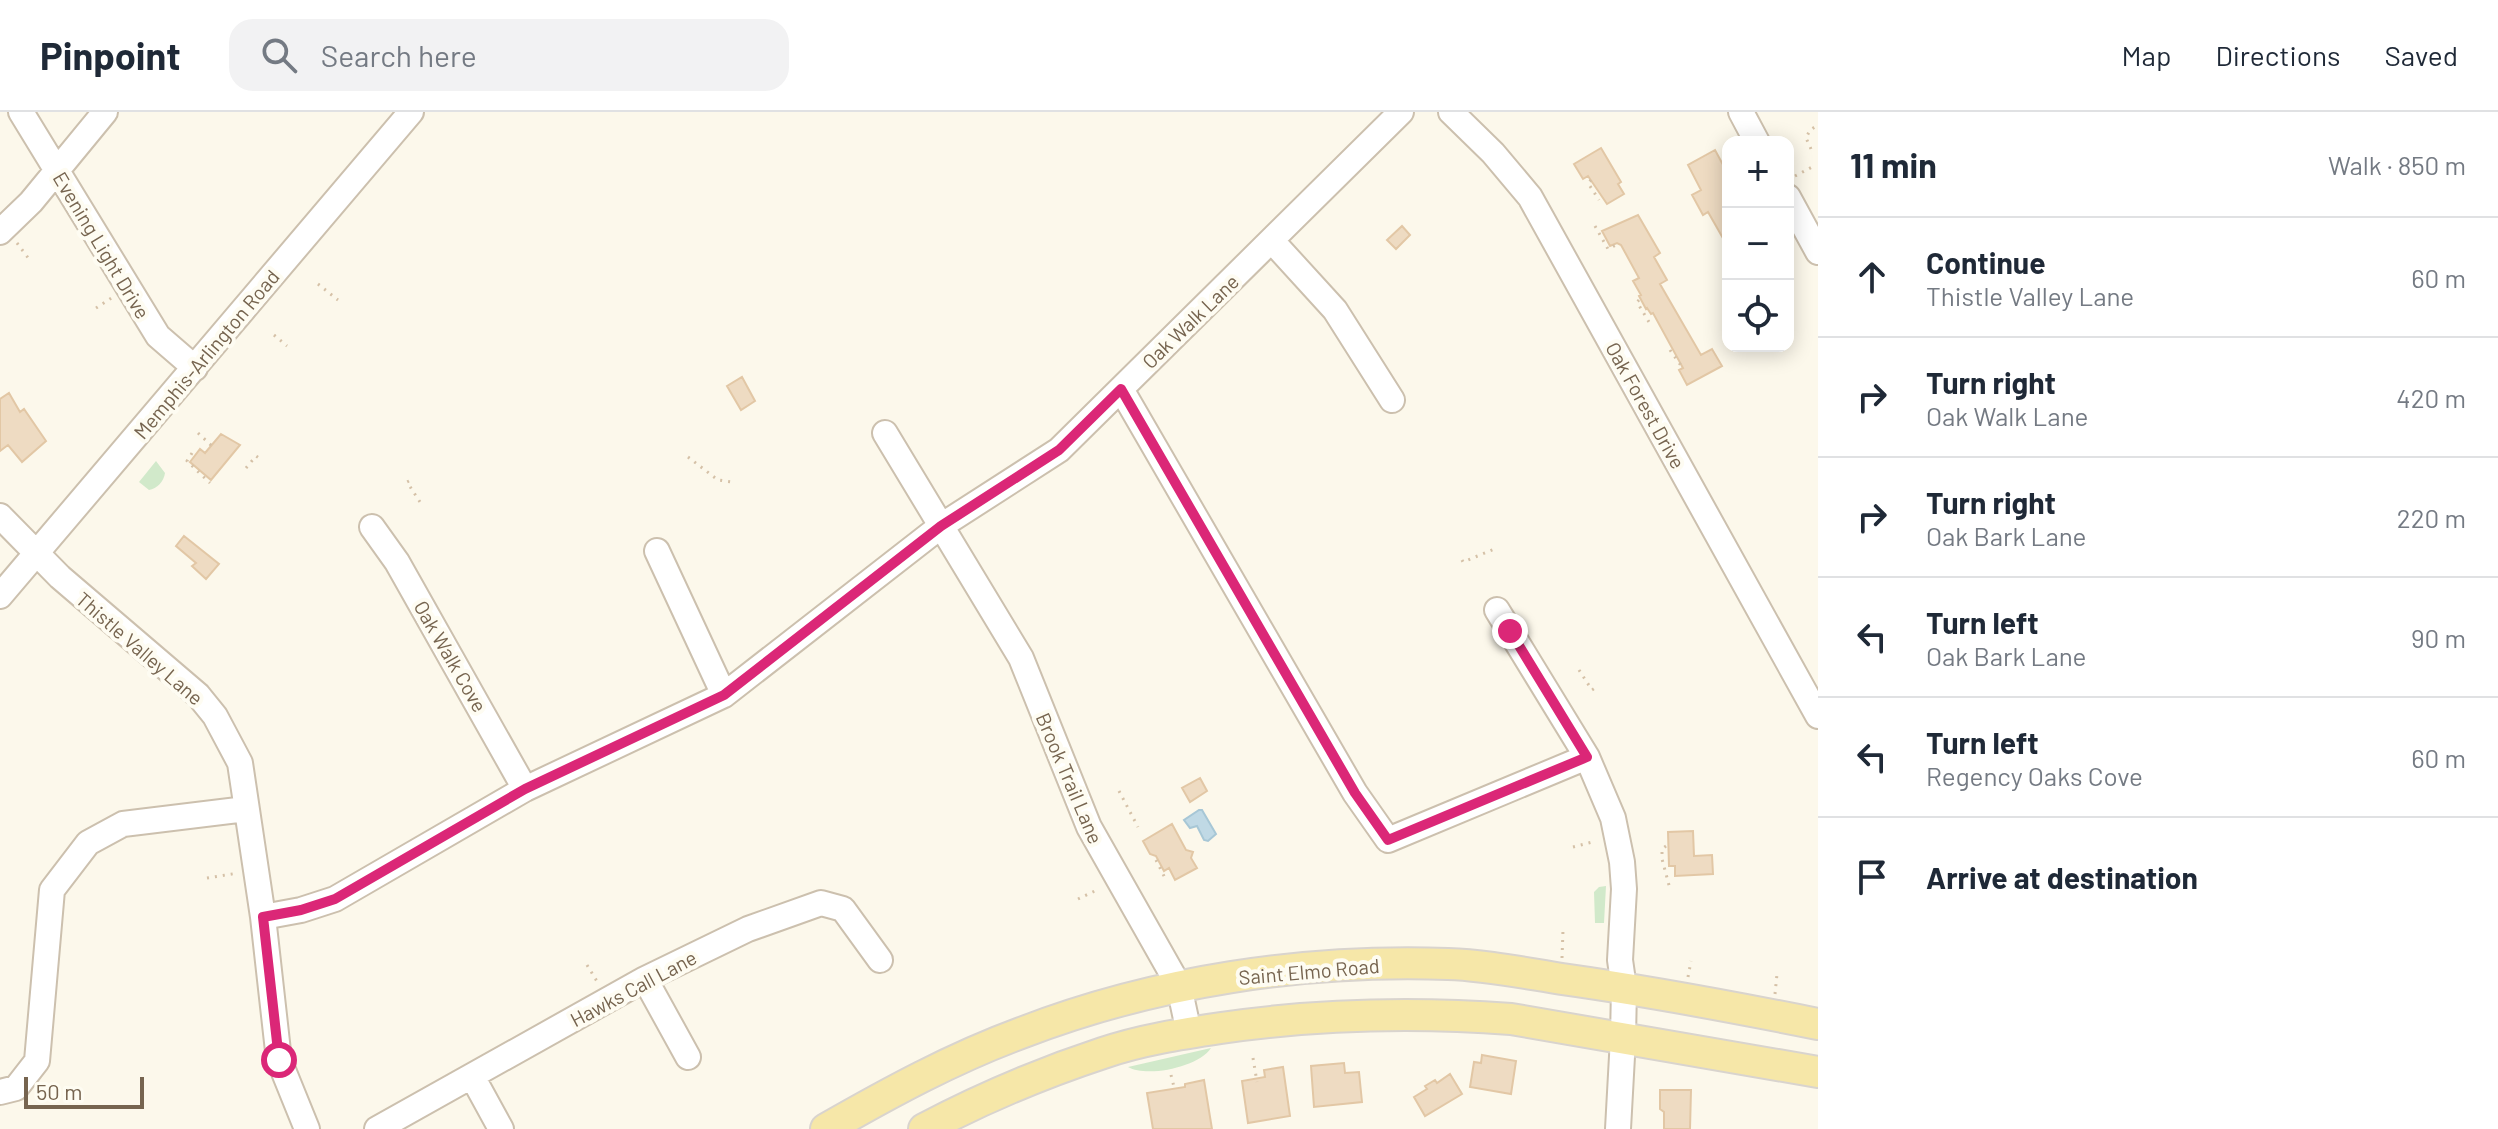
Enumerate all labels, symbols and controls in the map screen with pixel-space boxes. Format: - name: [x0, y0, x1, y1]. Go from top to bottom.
- search box: [229, 19, 789, 91]
- text: Pinpoint: [40, 32, 181, 78]
- icon: search: [257, 33, 301, 77]
- text: Search here: [321, 37, 477, 73]
- text: Map: [2122, 38, 2171, 72]
- text: Directions: [2215, 38, 2341, 72]
- text: Saved: [2385, 38, 2458, 72]
- map controls: [1722, 136, 1794, 352]
- button: +: [1722, 136, 1794, 208]
- text: 11 min: [1850, 144, 1937, 185]
- text: Walk · 850 m: [2328, 149, 2466, 180]
- street label: Evening Light Drive: [49, 167, 155, 323]
- button: −: [1722, 208, 1794, 280]
- text: Continue: [1926, 244, 2046, 280]
- icon: ahead: [1850, 255, 1894, 299]
- text: 60 m: [2411, 262, 2466, 293]
- street label: Memphis-Arlington Road: [128, 265, 284, 443]
- street label: Oak Walk Lane: [1137, 269, 1243, 373]
- button: locate: [1722, 280, 1794, 352]
- text: Thistle Valley Lane: [1926, 280, 2134, 311]
- street label: Oak Forest Drive: [1601, 337, 1691, 473]
- text: Turn right: [1926, 364, 2056, 400]
- icon: right: [1850, 375, 1894, 419]
- text: 420 m: [2396, 382, 2466, 413]
- text: Oak Walk Lane: [1926, 400, 2088, 431]
- text: Turn right: [1926, 484, 2056, 520]
- icon: right: [1850, 495, 1894, 539]
- text: 220 m: [2397, 502, 2466, 533]
- text: Oak Bark Lane: [1926, 520, 2086, 551]
- street label: Thistle Valley Lane: [72, 586, 208, 710]
- street label: Oak Walk Cove: [409, 596, 493, 716]
- text: Turn left: [1926, 604, 2039, 640]
- route end: [1492, 613, 1528, 649]
- icon: left: [1850, 615, 1894, 659]
- text: 90 m: [2411, 622, 2466, 653]
- text: Oak Bark Lane: [1926, 640, 2086, 671]
- street label: Brook Trail Lane: [1032, 709, 1108, 847]
- text: Turn left: [1926, 724, 2039, 760]
- icon: left: [1850, 735, 1894, 779]
- text: 60 m: [2411, 742, 2466, 773]
- text: Regency Oaks Cove: [1926, 760, 2143, 791]
- icon: arrive: [1850, 855, 1894, 899]
- text: Arrive at destination: [1926, 859, 2198, 895]
- street label: Hawks Call Lane: [566, 945, 700, 1031]
- street label: Saint Elmo Road: [1238, 953, 1380, 989]
- route start: [261, 1042, 297, 1078]
- scale bar: [24, 1073, 144, 1109]
- text: 50 m: [36, 1078, 82, 1104]

